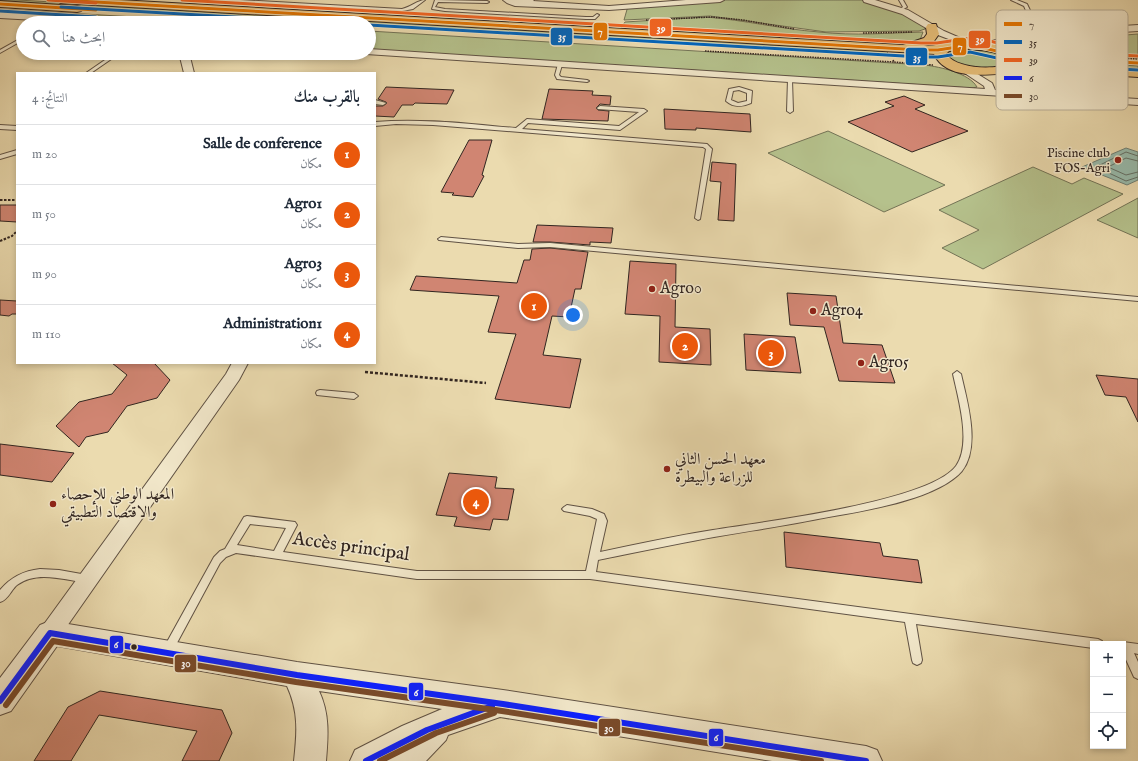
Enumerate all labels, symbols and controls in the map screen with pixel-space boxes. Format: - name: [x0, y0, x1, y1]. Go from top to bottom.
- legend: [996, 10, 1128, 110]
- search box: [16, 16, 376, 60]
- line badge: 39: [649, 18, 672, 37]
- text: 7: [1029, 18, 1034, 32]
- line badge: 7: [593, 22, 608, 41]
- text: 39: [657, 22, 666, 36]
- text: 7: [597, 25, 603, 39]
- icon: search: [30, 27, 52, 49]
- line badge: 35: [550, 27, 573, 46]
- text: ابحث هنا: [62, 28, 105, 47]
- text: 35: [558, 30, 566, 44]
- line badge: 39: [968, 30, 991, 49]
- text: 39: [976, 33, 985, 47]
- text: 35: [1029, 36, 1037, 50]
- line badge: 7: [952, 37, 967, 56]
- text: 7: [957, 40, 963, 54]
- line badge: 35: [905, 47, 928, 66]
- text: 35: [913, 51, 921, 65]
- text: 39: [1029, 54, 1038, 68]
- text: 6: [1029, 72, 1034, 86]
- text: بالقرب منك: [293, 87, 360, 108]
- text: النتائج: 4: [32, 90, 67, 107]
- text: 30: [1029, 90, 1039, 104]
- text: Salle de conference: [203, 134, 322, 153]
- place label: Piscine club FOS-Agri: [1047, 145, 1111, 177]
- text: 20 m: [32, 146, 57, 163]
- text: 1: [345, 146, 349, 163]
- marker: Piscine club FOS-Agri: [1113, 155, 1123, 165]
- text: مكان: [300, 156, 322, 173]
- text: Agro1: [285, 194, 322, 213]
- text: 50 m: [32, 206, 56, 223]
- text: 2: [344, 206, 350, 223]
- text: مكان: [300, 216, 322, 233]
- text: Agro3: [285, 254, 322, 273]
- text: 90 m: [32, 266, 57, 283]
- text: 3: [345, 266, 349, 283]
- text: مكان: [300, 276, 322, 293]
- place label: Agro0: [659, 279, 702, 299]
- marker: Agro0: [647, 284, 657, 294]
- pin: 1: [521, 291, 547, 321]
- place label: Agro4: [820, 301, 863, 321]
- your location: [563, 305, 583, 325]
- marker: Agro4: [808, 306, 818, 316]
- text: Administration1: [223, 314, 322, 333]
- text: 110 m: [32, 326, 61, 343]
- text: 4: [344, 326, 350, 343]
- pin: 2: [672, 331, 698, 361]
- text: مكان: [300, 336, 322, 353]
- pin: 3: [758, 338, 784, 368]
- place label: Agro5: [868, 353, 909, 373]
- marker: Agro5: [856, 358, 866, 368]
- place label: معهد الحسن الثاني للزراعة والبيطرة: [675, 450, 766, 488]
- marker: معهد الحسن الثاني للزراعة والبيطرة: [662, 464, 672, 474]
- place label: المعهد الوطني للإحصاء والاقتصاد التطبيقي: [61, 485, 174, 527]
- pin: 4: [463, 487, 489, 517]
- marker: المعهد الوطني للإحصاء والاقتصاد التطبيقي: [48, 499, 58, 509]
- street label: Accès principal: [290, 527, 412, 567]
- line badge: 6: [109, 635, 124, 654]
- text: 6: [114, 638, 120, 652]
- map controls: [1090, 641, 1126, 749]
- button: +: [1090, 641, 1126, 677]
- unlabelled marker: [129, 642, 139, 652]
- line badge: 30: [174, 654, 197, 673]
- text: 30: [181, 657, 191, 671]
- button: −: [1090, 677, 1126, 713]
- line badge: 6: [408, 682, 424, 701]
- text: 6: [414, 686, 420, 700]
- button: locate: [1090, 713, 1126, 749]
- line badge: 30: [598, 718, 621, 737]
- text: 30: [604, 722, 614, 736]
- line badge: 6: [708, 728, 724, 747]
- text: 6: [714, 731, 720, 745]

